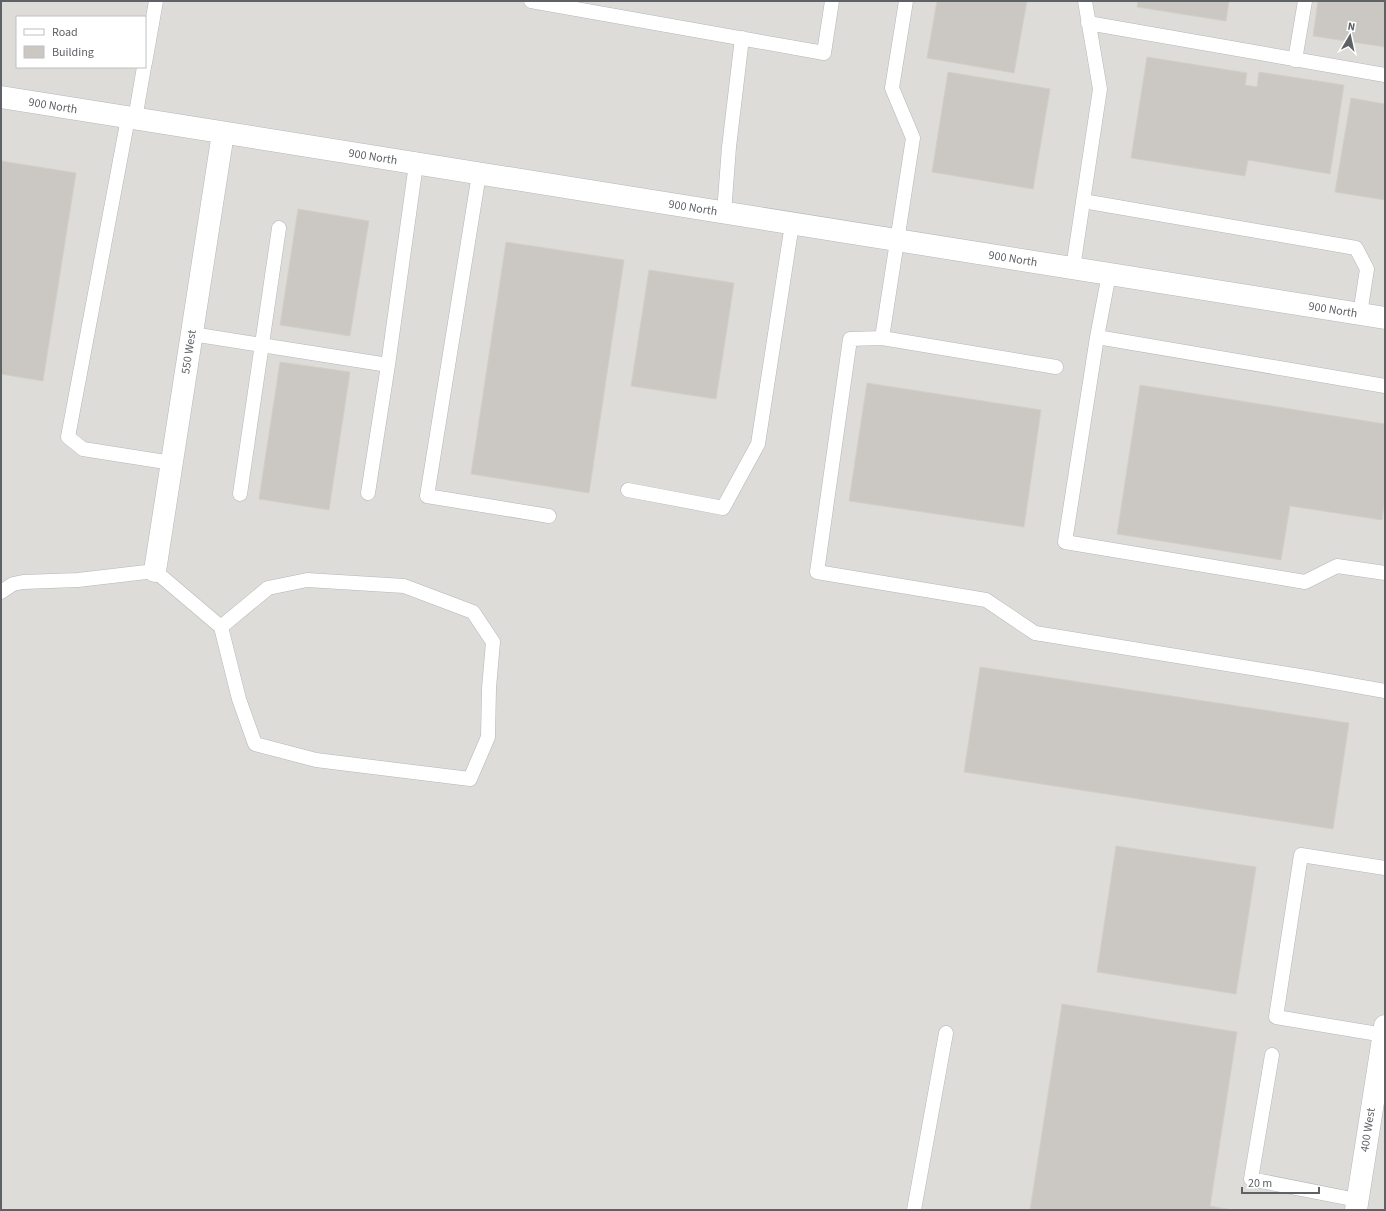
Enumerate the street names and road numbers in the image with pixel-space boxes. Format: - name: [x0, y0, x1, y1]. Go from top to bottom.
- street label: 900 North: [27, 94, 79, 118]
- street label: 900 North: [347, 145, 399, 169]
- street label: 900 North: [667, 196, 719, 220]
- street label: 900 North: [987, 247, 1039, 271]
- street label: 900 North: [1307, 298, 1359, 322]
- street label: 550 West: [177, 329, 201, 375]
- street label: 400 West: [1356, 1107, 1380, 1153]

